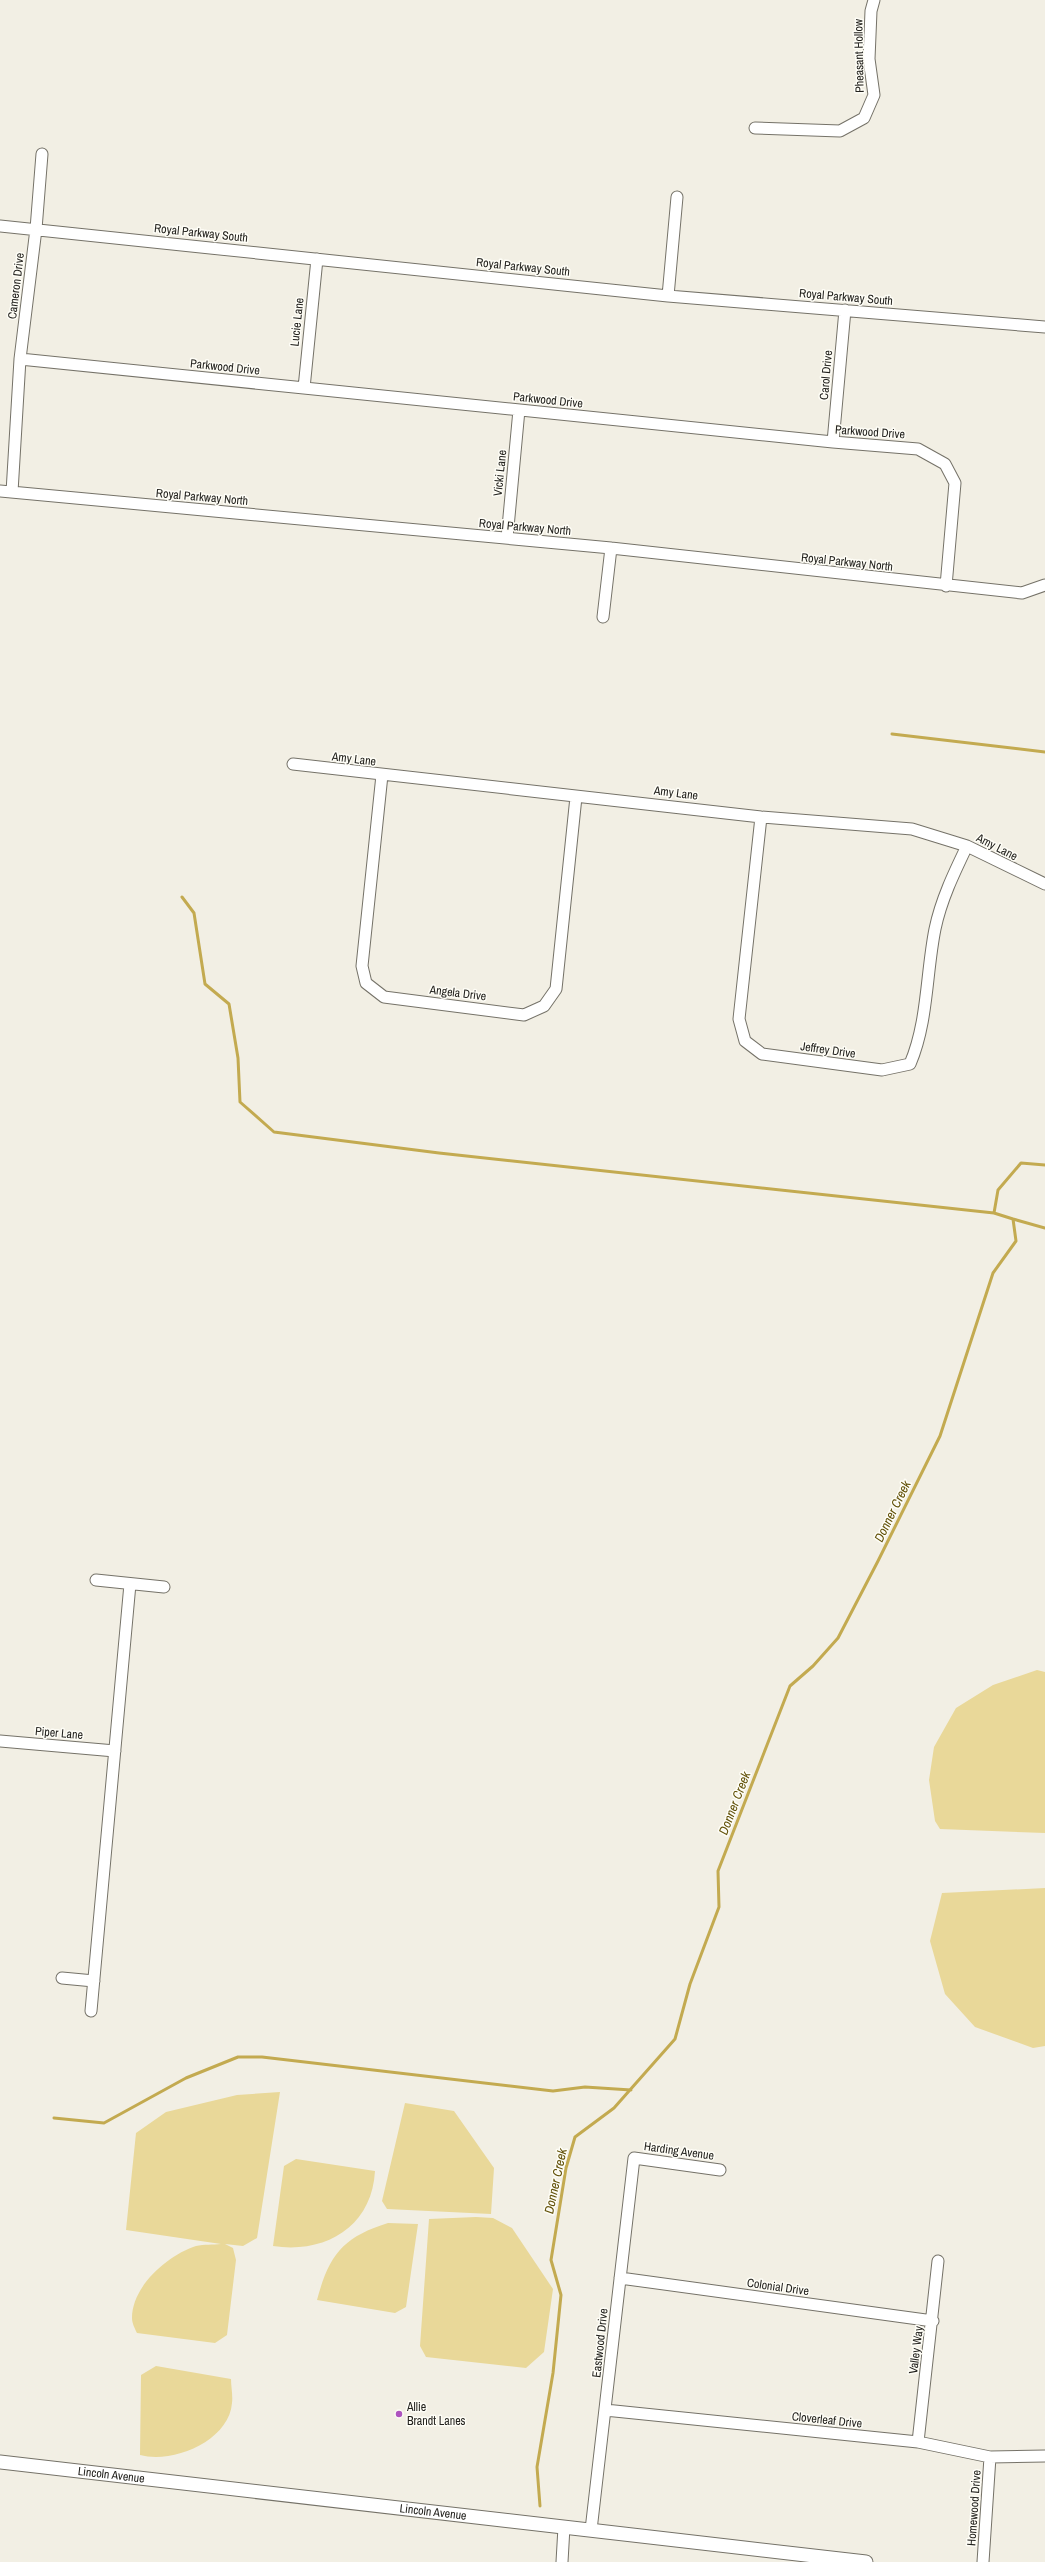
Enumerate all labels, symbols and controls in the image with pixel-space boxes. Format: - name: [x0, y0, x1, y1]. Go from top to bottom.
- street label: Pheasant Hollow: [850, 18, 868, 93]
- street label: Royal Parkway South: [153, 220, 249, 246]
- street label: Cameron Drive: [4, 252, 28, 320]
- street label: Royal Parkway South: [475, 254, 571, 280]
- street label: Royal Parkway South: [798, 285, 894, 309]
- street label: Lucie Lane: [286, 297, 308, 347]
- street label: Carol Drive: [816, 350, 836, 400]
- street label: Parkwood Drive: [189, 355, 261, 379]
- street label: Parkwood Drive: [512, 388, 584, 412]
- street label: Parkwood Drive: [835, 422, 905, 442]
- street label: Vicki Lane: [490, 449, 510, 497]
- street label: Royal Parkway North: [155, 485, 249, 509]
- street label: Royal Parkway North: [478, 515, 572, 539]
- street label: Royal Parkway North: [800, 549, 894, 575]
- street label: Amy Lane: [330, 748, 377, 770]
- street label: Amy Lane: [652, 782, 699, 804]
- street label: Amy Lane: [973, 829, 1020, 864]
- street label: Angela Drive: [428, 981, 487, 1004]
- street label: Jeffrey Drive: [799, 1038, 857, 1062]
- water label: Donner Creek: [870, 1477, 915, 1545]
- street label: Piper Lane: [34, 1723, 84, 1743]
- water label: Donner Creek: [715, 1769, 755, 1837]
- street label: Harding Avenue: [643, 2138, 715, 2164]
- water label: Donner Creek: [540, 2146, 571, 2215]
- street label: Colonial Drive: [746, 2275, 810, 2299]
- street label: Eastwood Drive: [588, 2308, 612, 2378]
- street label: Valley Way: [905, 2325, 927, 2375]
- place label: Allie Brandt Lanes: [406, 2399, 466, 2429]
- street label: Cloverleaf Drive: [791, 2408, 863, 2432]
- marker: Allie Brandt Lanes: [394, 2409, 404, 2419]
- street label: Lincoln Avenue: [77, 2463, 146, 2487]
- street label: Homewood Drive: [963, 2470, 985, 2546]
- street label: Lincoln Avenue: [399, 2500, 467, 2524]

